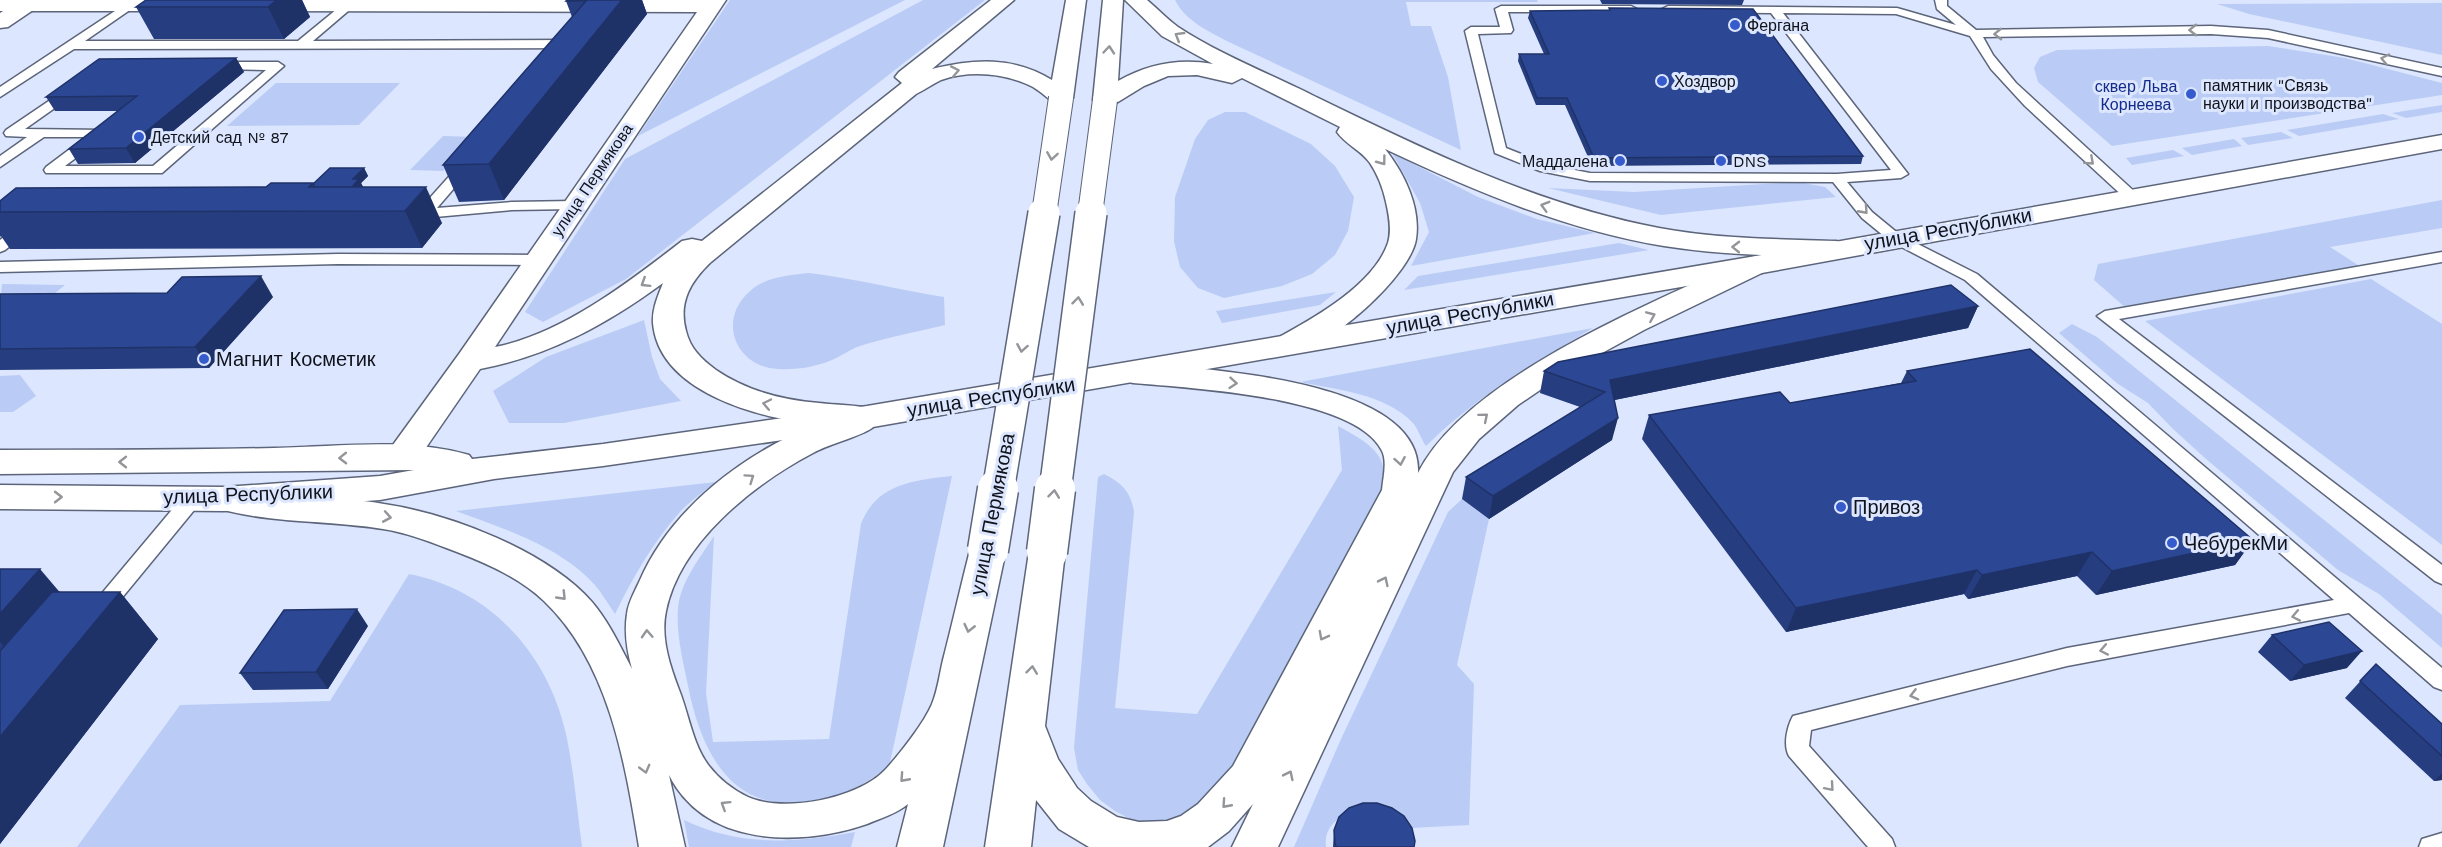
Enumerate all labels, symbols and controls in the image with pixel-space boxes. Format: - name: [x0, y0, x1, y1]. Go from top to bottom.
- place label: Фергана: [1747, 16, 1809, 35]
- marker: Фергана: [1728, 18, 1742, 32]
- one-way arrow: [2188, 24, 2197, 37]
- one-way arrow: [1993, 28, 2002, 40]
- one-way arrow: [1175, 31, 1185, 43]
- one-way arrow: [1103, 46, 1116, 55]
- one-way arrow: [2380, 53, 2390, 66]
- one-way arrow: [949, 65, 959, 78]
- place label: Хоздвор: [1674, 72, 1736, 91]
- marker: Хоздвор: [1655, 74, 1669, 88]
- place label: памятник "Связь науки и производства": [2203, 76, 2372, 113]
- park label: сквер Льва Корнеева: [2095, 77, 2177, 114]
- marker: памятник "Связь науки и производства": [2184, 87, 2198, 101]
- street label: улица Пермякова: [547, 120, 637, 240]
- place label: Детский сад № 87: [151, 128, 289, 147]
- marker: Детский сад № 87: [132, 130, 146, 144]
- one-way arrow: [1047, 151, 1059, 160]
- place label: Маддалена: [1522, 152, 1608, 171]
- place label: DNS: [1733, 152, 1767, 171]
- marker: Маддалена: [1613, 154, 1627, 168]
- marker: DNS: [1714, 154, 1728, 168]
- one-way arrow: [2083, 154, 2093, 165]
- one-way arrow: [1374, 155, 1385, 166]
- one-way arrow: [1541, 201, 1551, 213]
- street label: улица Республики: [1862, 202, 2034, 256]
- one-way arrow: [1857, 204, 1868, 214]
- one-way arrow: [1731, 240, 1740, 253]
- one-way arrow: [640, 276, 651, 287]
- street label: улица Республики: [1384, 286, 1556, 340]
- one-way arrow: [1072, 296, 1084, 305]
- one-way arrow: [1644, 311, 1655, 323]
- one-way arrow: [1016, 343, 1029, 353]
- place label: Магнит Косметик: [216, 347, 376, 371]
- marker: Магнит Косметик: [197, 352, 211, 366]
- street label: улица Республики: [905, 372, 1077, 422]
- one-way arrow: [1229, 376, 1238, 389]
- one-way arrow: [762, 398, 772, 411]
- one-way arrow: [1477, 413, 1488, 424]
- street label: улица Пермякова: [965, 430, 1020, 597]
- one-way arrow: [339, 452, 348, 465]
- one-way arrow: [119, 456, 128, 468]
- one-way arrow: [1393, 456, 1405, 466]
- one-way arrow: [743, 474, 754, 485]
- street label: улица Республики: [163, 479, 333, 509]
- one-way arrow: [1048, 490, 1060, 499]
- one-way arrow: [54, 491, 63, 503]
- place label: Привоз: [1853, 495, 1920, 519]
- marker: Привоз: [1834, 500, 1848, 514]
- one-way arrow: [381, 510, 391, 523]
- place label: ЧебурекМи: [2184, 531, 2288, 555]
- marker: ЧебурекМи: [2165, 536, 2179, 550]
- one-way arrow: [1376, 577, 1388, 588]
- one-way arrow: [555, 588, 566, 599]
- one-way arrow: [2291, 609, 2301, 622]
- one-way arrow: [964, 622, 977, 632]
- one-way arrow: [640, 629, 653, 638]
- one-way arrow: [1318, 630, 1330, 641]
- one-way arrow: [2099, 643, 2109, 656]
- one-way arrow: [1026, 665, 1038, 675]
- one-way arrow: [1910, 687, 1920, 700]
- one-way arrow: [638, 763, 650, 774]
- one-way arrow: [1282, 771, 1293, 782]
- one-way arrow: [900, 772, 911, 782]
- one-way arrow: [1823, 780, 1834, 791]
- one-way arrow: [1222, 798, 1233, 808]
- one-way arrow: [721, 801, 731, 813]

